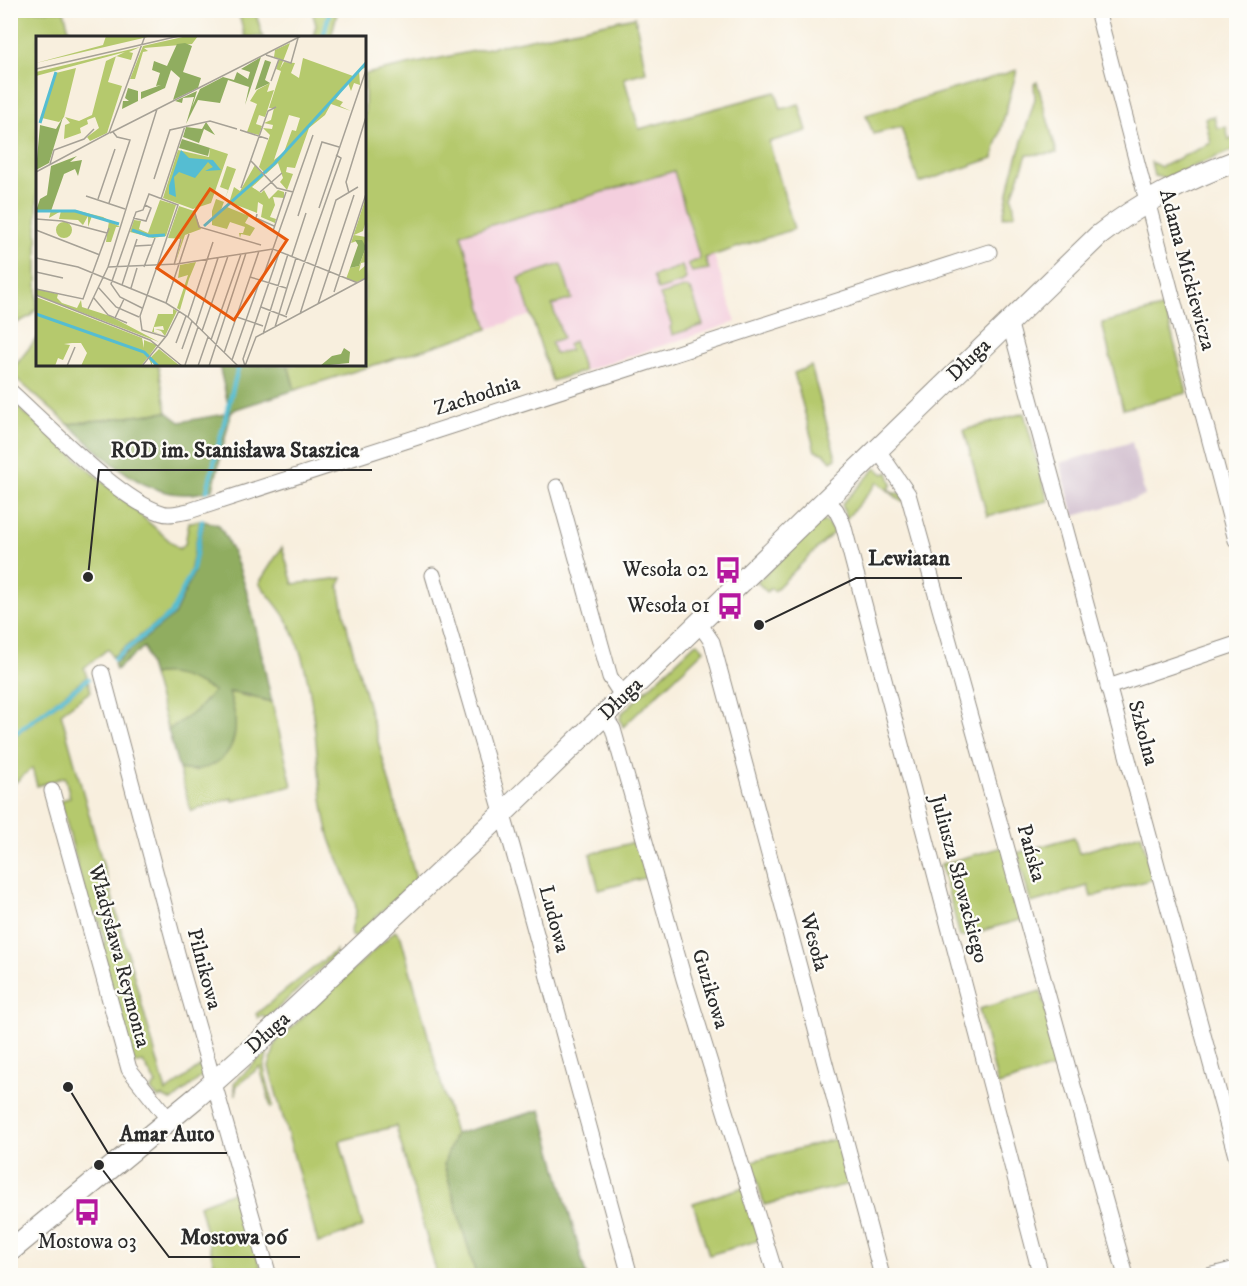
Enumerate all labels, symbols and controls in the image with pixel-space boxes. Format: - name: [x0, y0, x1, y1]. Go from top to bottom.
- inset map: [36, 36, 366, 366]
- street label: Adama Mickiewicza: [1153, 186, 1221, 354]
- street label: Długa: [942, 333, 996, 387]
- street label: Zachodnia: [431, 370, 523, 422]
- callout: ROD im. Stanisława Staszica: [99, 430, 372, 470]
- text: ROD im. Stanisława Staszica: [111, 437, 360, 464]
- callout: Lewiatan: [856, 538, 962, 578]
- text: Lewiatan: [868, 545, 950, 572]
- bus stop icon: Wesoła 02: [713, 555, 743, 585]
- place label: Wesoła 02: [622, 557, 709, 583]
- bus stop icon: Wesoła 01: [715, 591, 745, 621]
- place label: Wesoła 01: [626, 593, 710, 619]
- street label: Długa: [594, 672, 648, 726]
- street label: Szkolna: [1122, 697, 1164, 769]
- street label: Juliusza Słowackiego: [924, 790, 994, 966]
- street label: Pańska: [1010, 821, 1052, 885]
- street label: Władysława Reymonta: [82, 861, 156, 1051]
- street label: Ludowa: [533, 883, 575, 955]
- street label: Wesoła: [794, 909, 834, 974]
- street label: Pilnikowa: [181, 926, 227, 1013]
- street label: Guzikowa: [686, 946, 734, 1032]
- street label: Długa: [240, 1006, 296, 1060]
- callout: Amar Auto: [108, 1113, 227, 1153]
- text: Amar Auto: [118, 1121, 215, 1148]
- bus stop icon: Mostowa 03: [72, 1197, 102, 1227]
- callout: Mostowa 06: [169, 1217, 300, 1257]
- text: Mostowa 06: [181, 1224, 289, 1251]
- place label: Mostowa 03: [37, 1229, 137, 1255]

